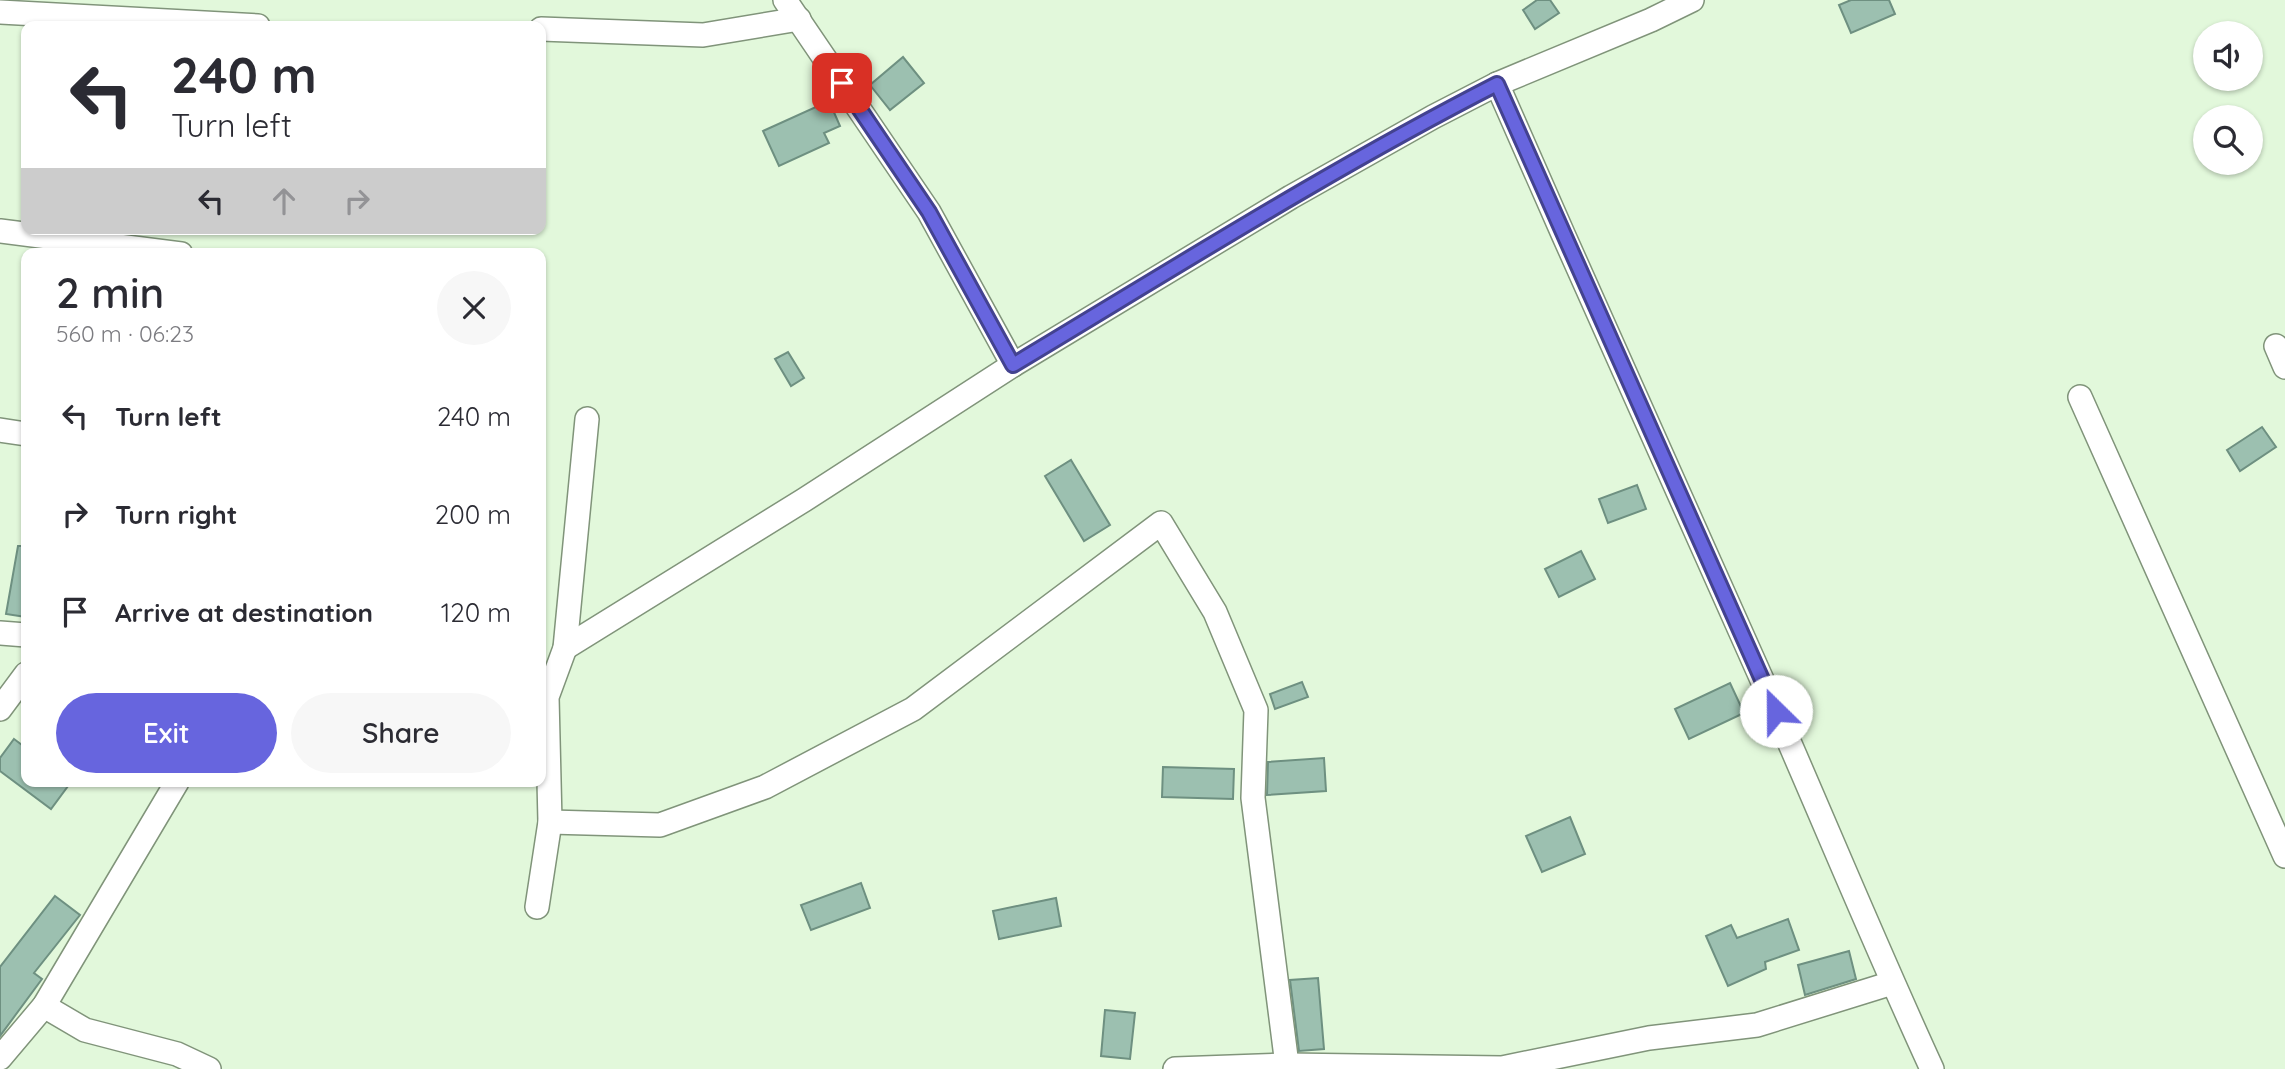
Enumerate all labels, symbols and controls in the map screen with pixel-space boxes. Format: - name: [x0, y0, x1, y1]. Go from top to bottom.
- map controls: [2193, 21, 2263, 175]
- button: sound: [2193, 21, 2263, 91]
- text: 240 m: [171, 44, 317, 105]
- icon: left: [56, 49, 147, 140]
- pin: [812, 53, 872, 113]
- icon: arrive: [823, 64, 861, 102]
- text: Turn left: [171, 105, 292, 145]
- button: search: [2193, 105, 2263, 175]
- icon: left: [192, 182, 230, 220]
- icon: ahead: [265, 182, 303, 220]
- icon: right: [338, 182, 376, 220]
- text: 2 min: [56, 266, 164, 319]
- button: close: [437, 271, 511, 345]
- text: 560 m · 06:23: [56, 319, 194, 348]
- icon: left: [56, 397, 94, 435]
- text: Turn left: [115, 400, 222, 433]
- text: 240 m: [437, 400, 511, 433]
- icon: right: [56, 495, 94, 533]
- text: Turn right: [115, 498, 237, 531]
- text: 200 m: [435, 498, 511, 531]
- icon: arrive: [56, 593, 94, 631]
- text: Arrive at destination: [115, 596, 373, 629]
- text: 120 m: [441, 596, 511, 629]
- position arrow: [1739, 674, 1813, 748]
- button: Exit: [56, 693, 277, 773]
- button: Share: [291, 693, 511, 773]

